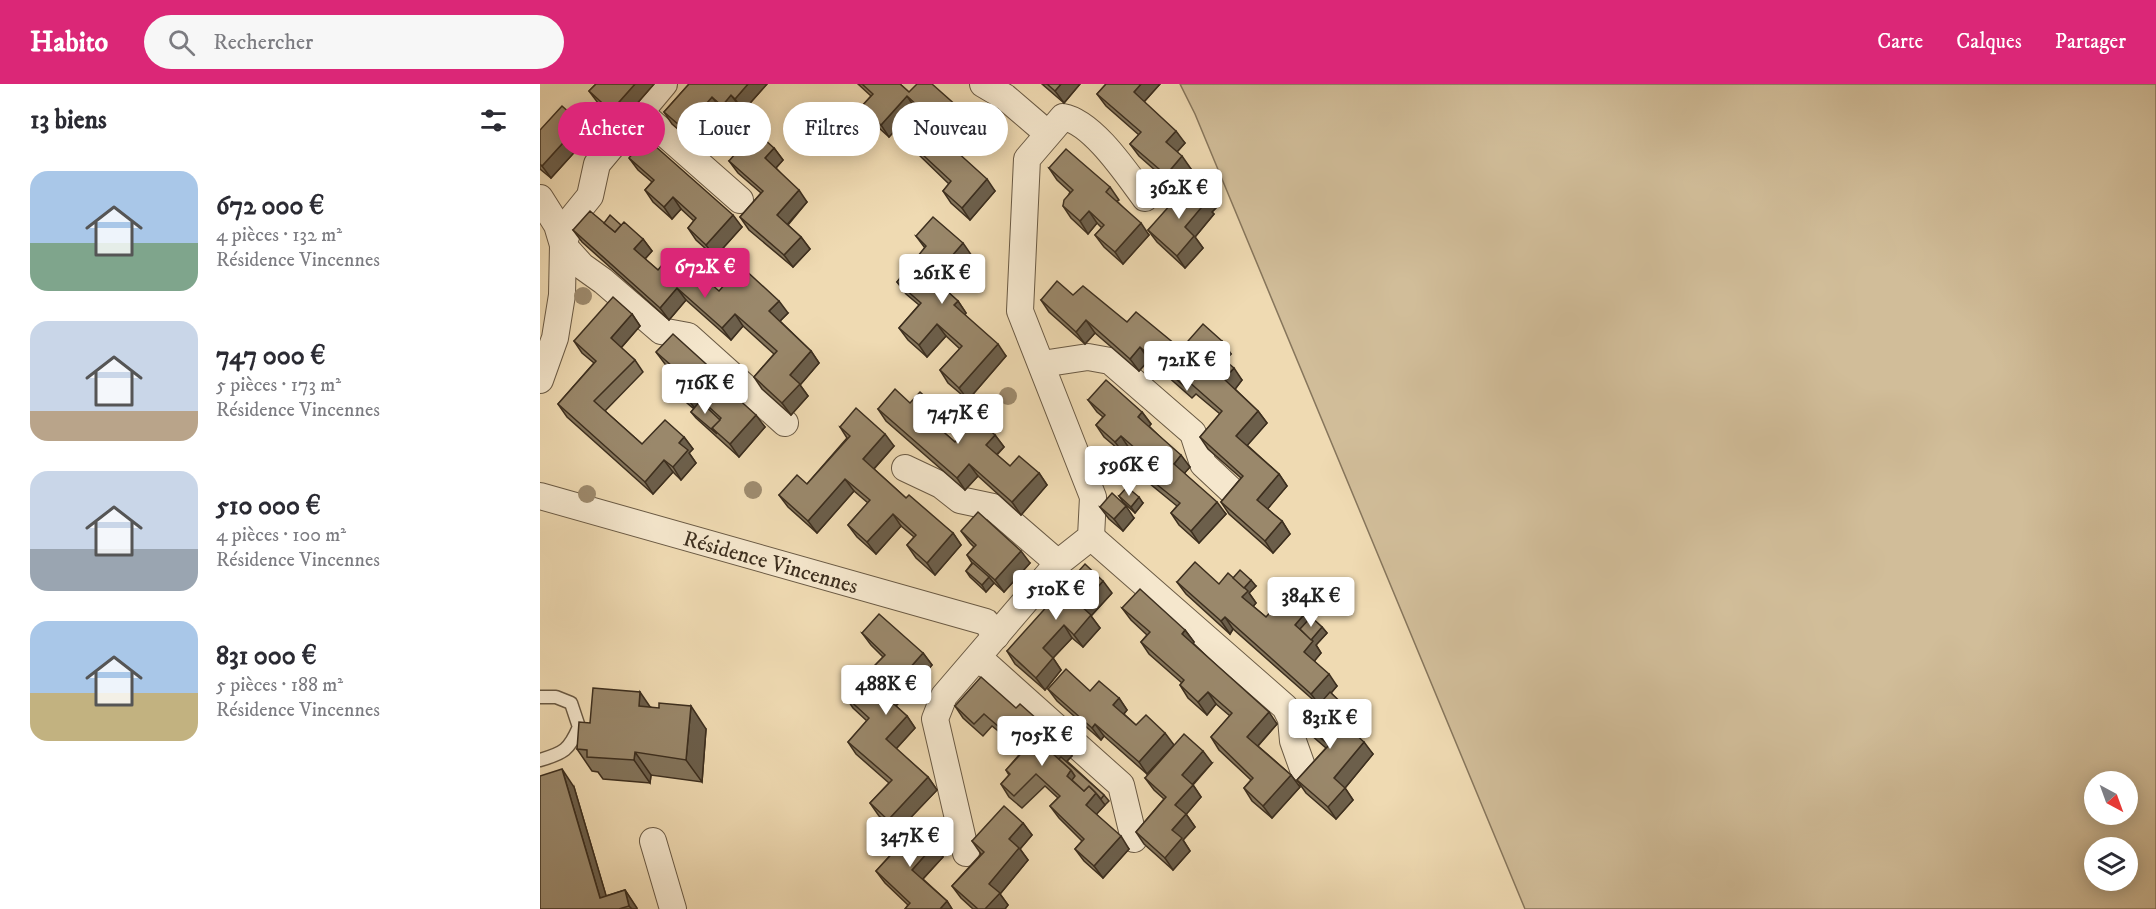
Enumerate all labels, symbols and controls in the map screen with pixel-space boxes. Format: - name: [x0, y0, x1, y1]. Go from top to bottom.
- search box: [144, 15, 564, 69]
- text: Habito: [30, 25, 108, 60]
- icon: search: [165, 26, 198, 59]
- text: Rechercher: [213, 29, 313, 56]
- text: Carte: [1877, 29, 1923, 55]
- text: Calques: [1956, 29, 2022, 55]
- text: Partager: [2055, 29, 2126, 55]
- chip: Acheter: [558, 102, 665, 156]
- chip: Louer: [677, 102, 771, 156]
- chip: Filtres: [783, 102, 880, 156]
- chip: Nouveau: [892, 102, 1008, 156]
- text: 13 biens: [30, 104, 107, 137]
- icon: filters: [477, 104, 510, 137]
- pin: 362K €: [1130, 169, 1228, 220]
- text: 362K €: [1150, 176, 1208, 201]
- text: 672 000 €: [216, 190, 324, 223]
- icon: home: [78, 195, 150, 267]
- text: 4 pièces · 132 m²: [216, 223, 342, 248]
- text: Résidence Vincennes: [216, 248, 380, 273]
- pin: 672K €: [656, 248, 754, 299]
- pin: 261K €: [893, 254, 991, 305]
- text: 672K €: [675, 255, 735, 280]
- text: 261K €: [913, 261, 971, 286]
- text: 747 000 €: [216, 340, 325, 373]
- pin: 721K €: [1138, 341, 1236, 392]
- icon: home: [78, 345, 150, 417]
- text: 721K €: [1158, 348, 1216, 373]
- pin: 716K €: [656, 364, 754, 415]
- text: 716K €: [676, 371, 734, 396]
- text: 5 pièces · 173 m²: [216, 373, 341, 398]
- pin: 747K €: [909, 394, 1007, 445]
- text: Résidence Vincennes: [216, 398, 380, 423]
- text: 747K €: [927, 401, 989, 426]
- pin: 596K €: [1080, 446, 1178, 497]
- text: 596K €: [1099, 453, 1159, 478]
- text: 510 000 €: [216, 490, 321, 523]
- icon: home: [78, 495, 150, 567]
- text: 4 pièces · 100 m²: [216, 523, 346, 548]
- street label: Résidence Vincennes: [680, 525, 861, 600]
- text: Résidence Vincennes: [216, 548, 380, 573]
- pin: 510K €: [1007, 570, 1105, 621]
- text: 510K €: [1027, 577, 1085, 602]
- pin: 384K €: [1262, 577, 1360, 628]
- text: 384K €: [1281, 584, 1341, 609]
- text: 831 000 €: [216, 640, 317, 673]
- icon: home: [78, 645, 150, 717]
- pin: 488K €: [837, 665, 935, 716]
- text: 488K €: [855, 672, 917, 697]
- text: 5 pièces · 188 m²: [216, 673, 343, 698]
- text: Résidence Vincennes: [216, 698, 380, 723]
- pin: 831K €: [1281, 699, 1379, 750]
- text: 831K €: [1303, 706, 1357, 731]
- pin: 705K €: [993, 716, 1091, 767]
- text: 705K €: [1011, 723, 1073, 748]
- north arrow: [2084, 771, 2138, 825]
- map controls: [2084, 771, 2138, 891]
- pin: 347K €: [861, 817, 959, 868]
- text: 347K €: [881, 824, 939, 849]
- button: layers: [2084, 837, 2138, 891]

